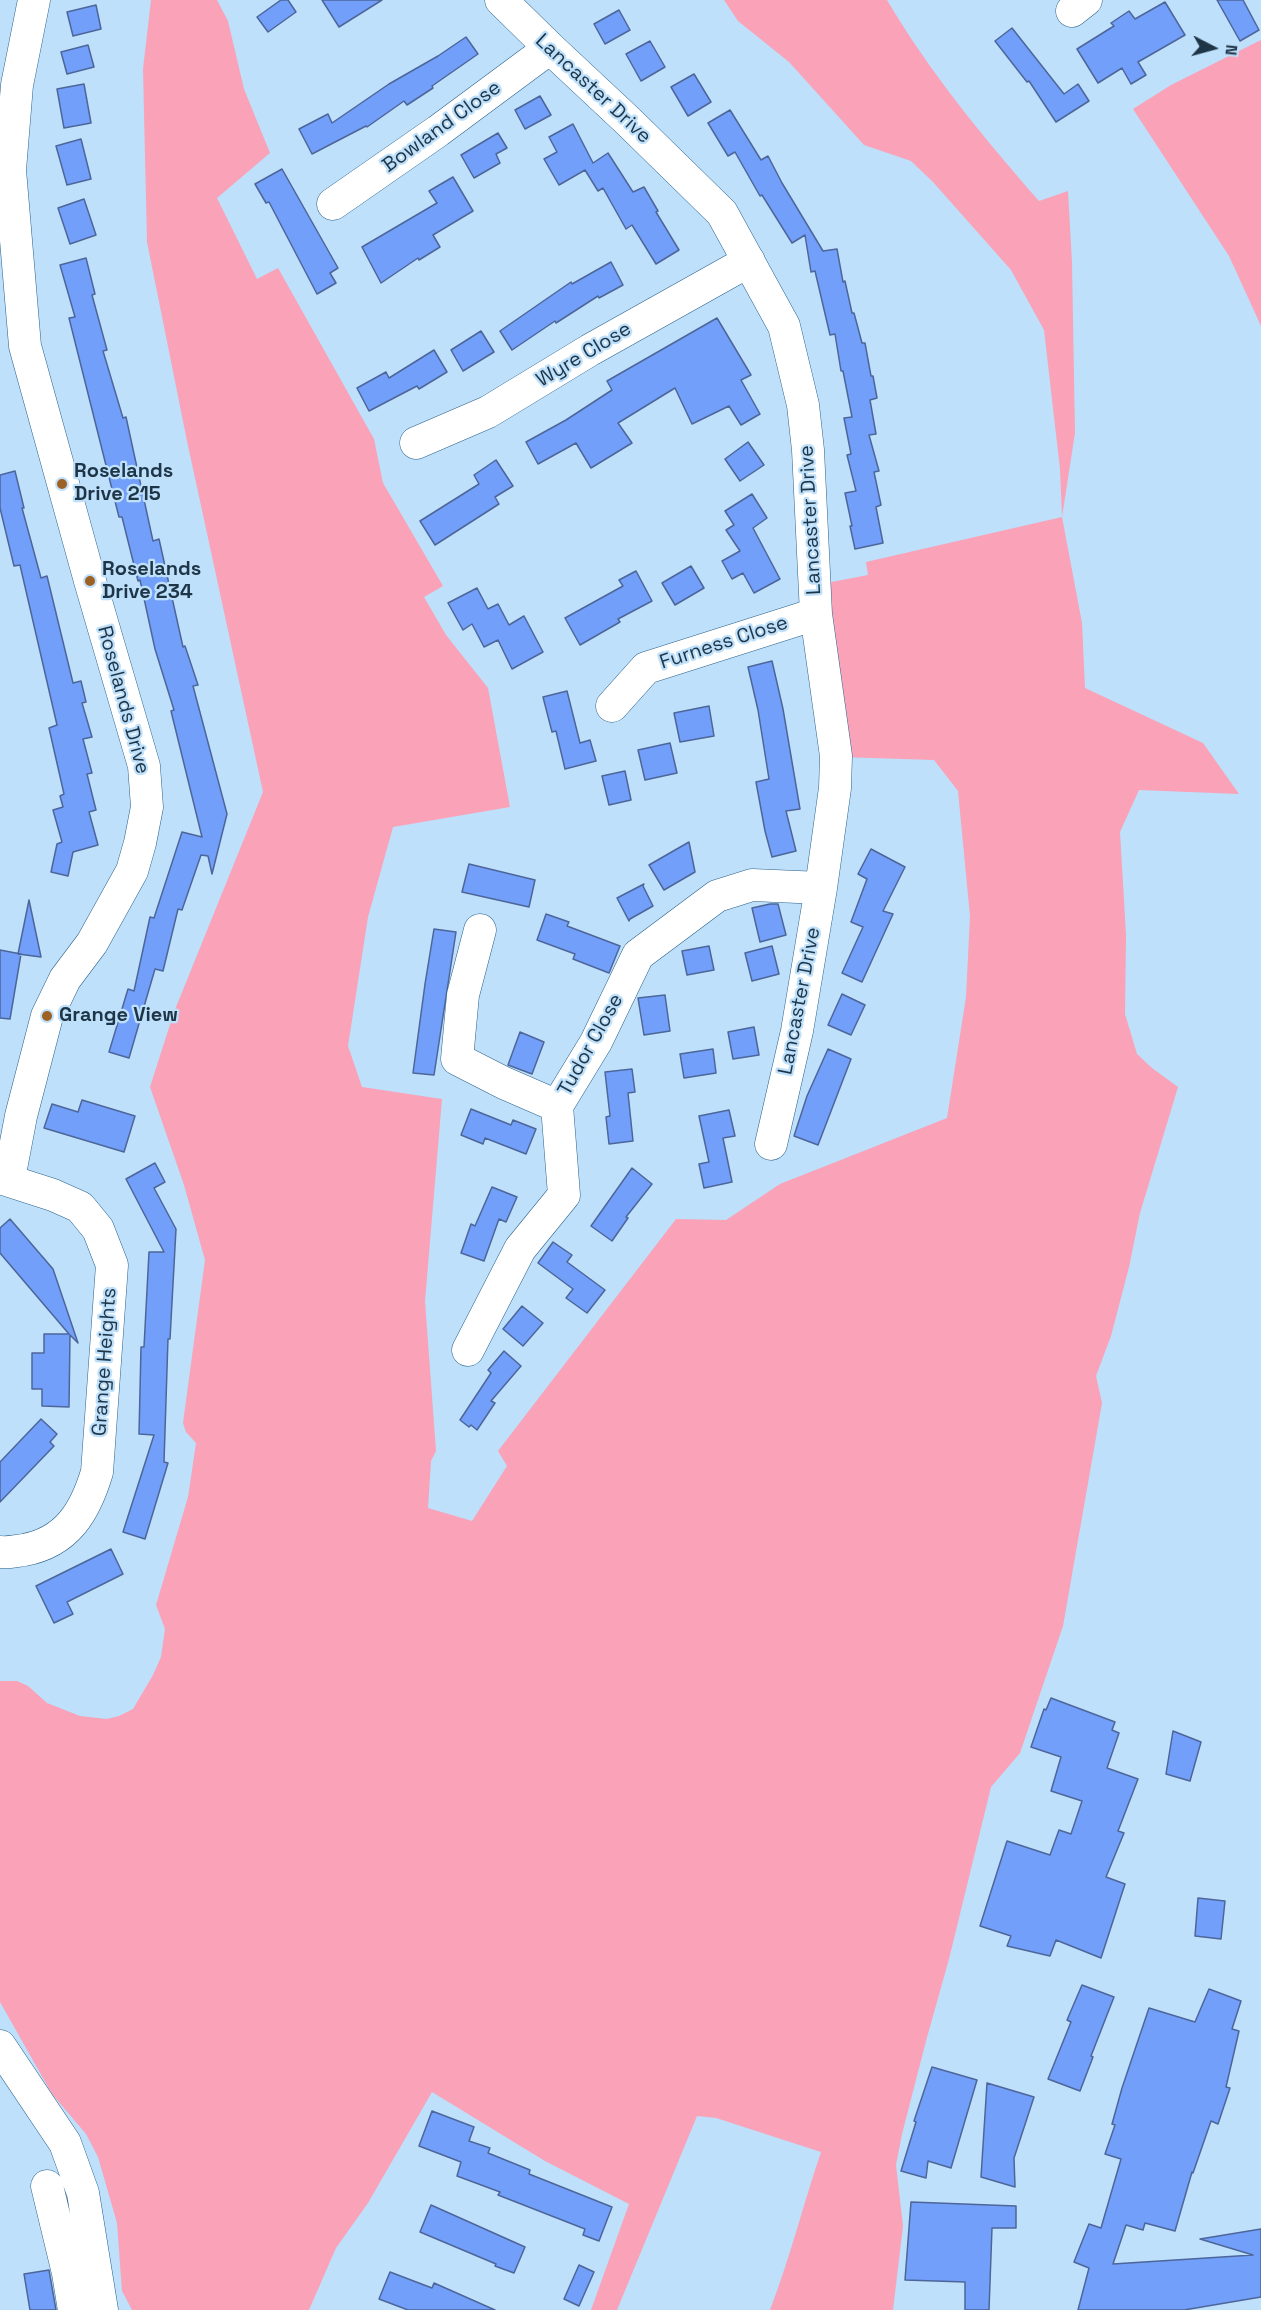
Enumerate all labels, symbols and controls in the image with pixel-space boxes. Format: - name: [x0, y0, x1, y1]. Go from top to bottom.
- north arrow: [1183, 18, 1243, 78]
- street label: Lancaster Drive: [530, 29, 656, 149]
- text: N: [1220, 43, 1242, 56]
- street label: Bowland Close: [378, 76, 506, 178]
- street label: Wyre Close: [532, 317, 636, 393]
- street label: Lancaster Drive: [795, 445, 827, 595]
- place label: Roselands Drive 215: [74, 460, 173, 507]
- marker: Roselands Drive 215: [55, 477, 69, 491]
- place label: Roselands Drive 234: [102, 558, 201, 605]
- marker: Roselands Drive 234: [83, 574, 97, 588]
- street label: Furness Close: [657, 611, 791, 675]
- street label: Roselands Drive: [92, 623, 154, 777]
- street label: Lancaster Drive: [774, 925, 826, 1077]
- street label: Tudor Close: [553, 990, 629, 1100]
- place label: Grange View: [59, 1004, 178, 1028]
- marker: Grange View: [40, 1009, 54, 1023]
- street label: Grange Heights: [88, 1287, 122, 1437]

